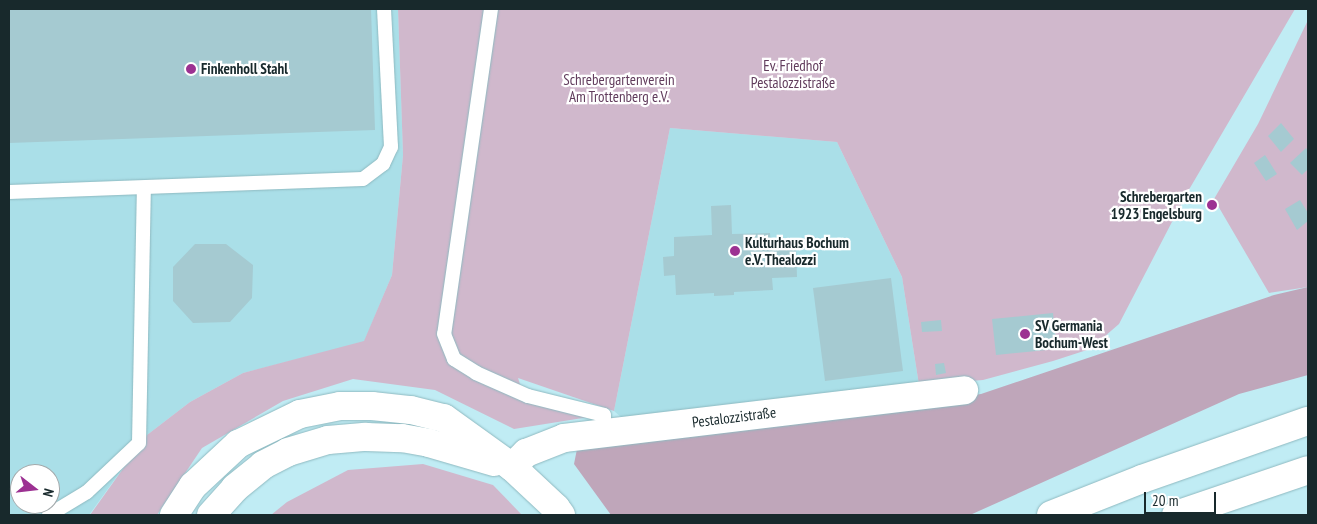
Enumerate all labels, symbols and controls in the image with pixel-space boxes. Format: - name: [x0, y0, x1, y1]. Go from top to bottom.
- park label: Ev. Friedhof Pestalozzistraße: [751, 56, 835, 91]
- place label: Finkenholl Stahl: [201, 60, 288, 78]
- marker: Finkenholl Stahl: [185, 63, 197, 75]
- park label: Schrebergartenverein Am Trottenberg e.V.: [563, 70, 675, 105]
- place label: Schrebergarten 1923 Engelsburg: [1111, 187, 1202, 222]
- marker: Schrebergarten 1923 Engelsburg: [1206, 199, 1218, 211]
- place label: Kulturhaus Bochum e.V. Thealozzi: [745, 233, 849, 268]
- marker: Kulturhaus Bochum e.V. Thealozzi: [729, 245, 741, 257]
- place label: SV Germania Bochum-West: [1035, 316, 1108, 351]
- marker: SV Germania Bochum-West: [1019, 328, 1031, 340]
- street label: Pestalozzistraße: [691, 403, 777, 431]
- north arrow: [10, 464, 60, 514]
- scale bar: [1147, 482, 1220, 514]
- text: N: [39, 487, 58, 499]
- text: 20 m: [1152, 491, 1178, 510]

